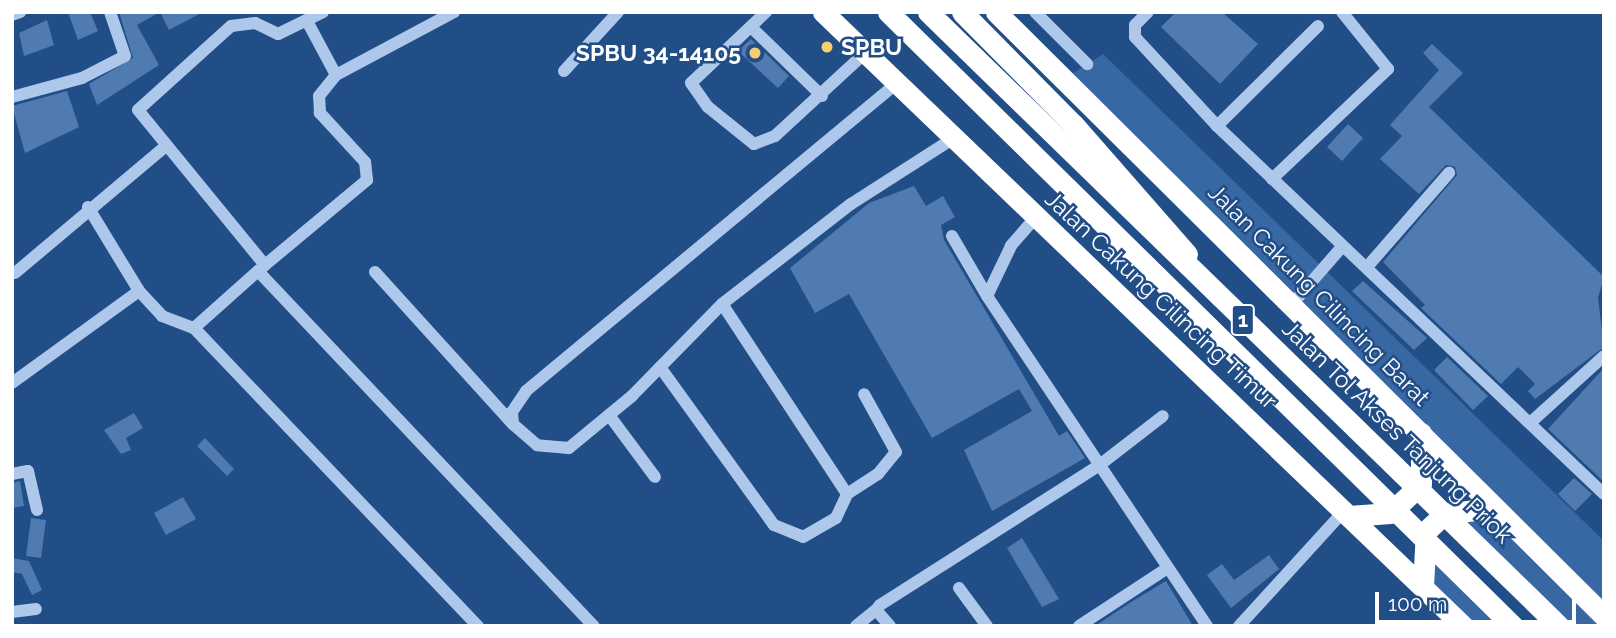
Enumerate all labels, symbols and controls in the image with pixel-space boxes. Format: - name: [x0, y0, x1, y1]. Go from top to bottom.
- place label: SPBU: [841, 33, 902, 61]
- place label: SPBU 34-14105: [576, 39, 741, 67]
- marker: SPBU: [819, 39, 835, 55]
- marker: SPBU 34-14105: [747, 45, 763, 61]
- street label: Jalan Cakung Cilincing Barat: [1203, 179, 1435, 411]
- street label: Jalan Cakung Cilincing Timur: [1039, 185, 1283, 415]
- road number: 1: [1231, 302, 1255, 338]
- street label: Jalan Tol Akses Tanjung Priok: [1275, 314, 1519, 550]
- scale bar: [1378, 578, 1579, 622]
- text: 100 m: [1388, 591, 1447, 616]

